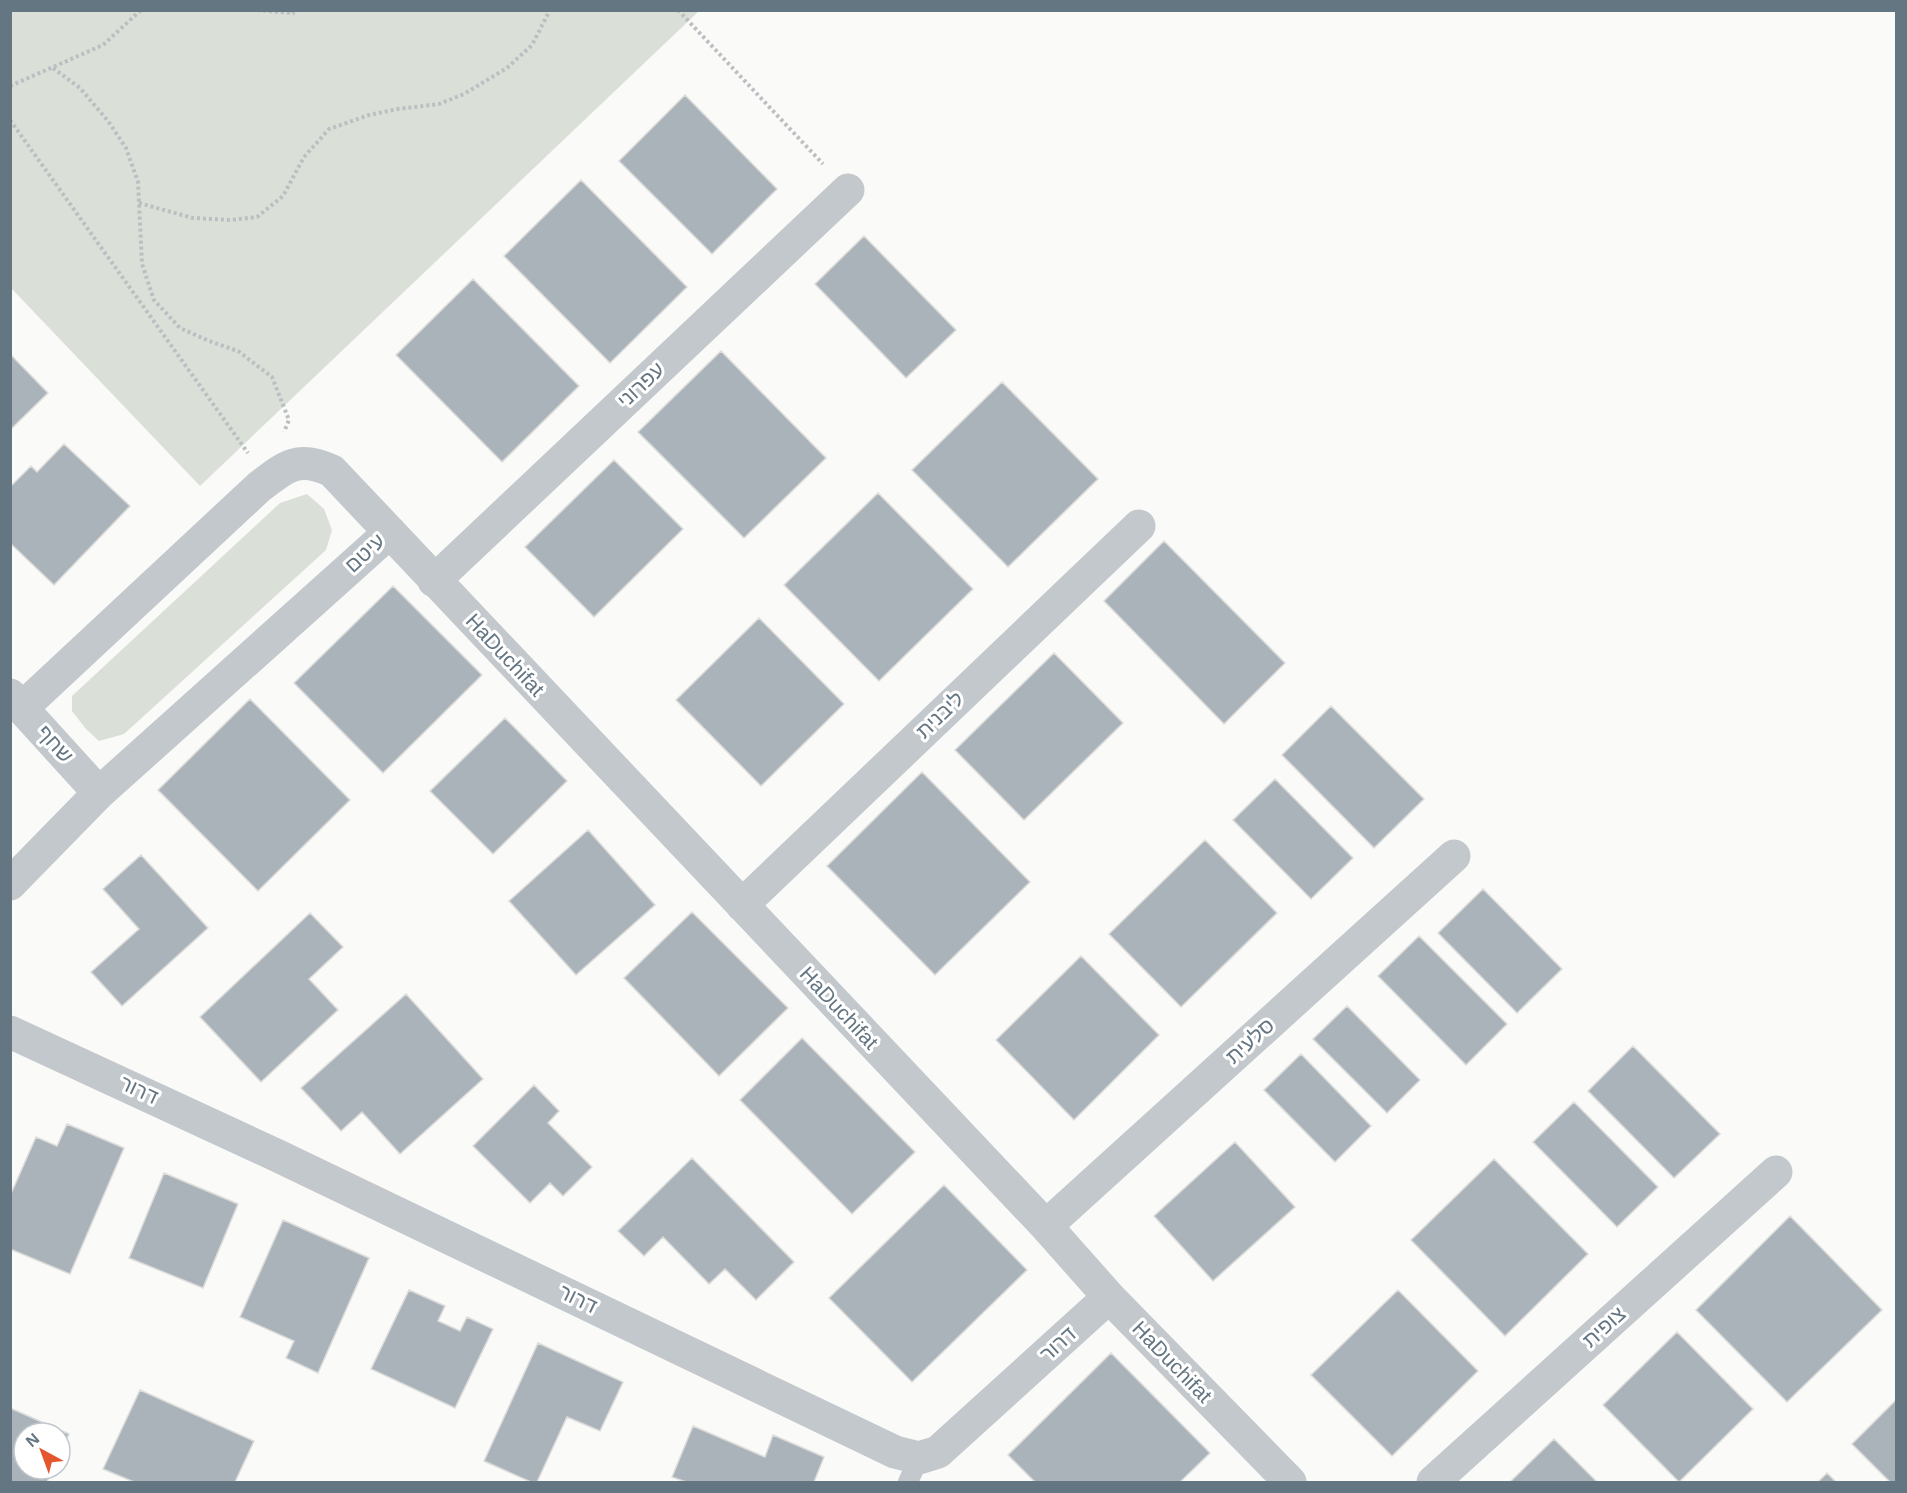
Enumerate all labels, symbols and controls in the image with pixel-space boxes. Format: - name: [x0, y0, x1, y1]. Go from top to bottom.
- street label: עפרוני: [613, 357, 669, 412]
- street label: עיטם: [340, 529, 389, 577]
- street label: HaDuchifat: [462, 609, 549, 701]
- street label: ליבנית: [911, 687, 968, 743]
- street label: שחף: [33, 720, 78, 767]
- street label: HaDuchifat: [796, 962, 883, 1054]
- street label: סלעית: [1221, 1013, 1278, 1068]
- street label: דרור: [116, 1071, 162, 1108]
- street label: דרור: [555, 1280, 601, 1318]
- street label: צופית: [1578, 1302, 1630, 1352]
- street label: HaDuchifat: [1128, 1316, 1217, 1407]
- street label: דרור: [1035, 1322, 1080, 1365]
- north arrow: [12, 1421, 72, 1481]
- text: N: [23, 1430, 42, 1450]

